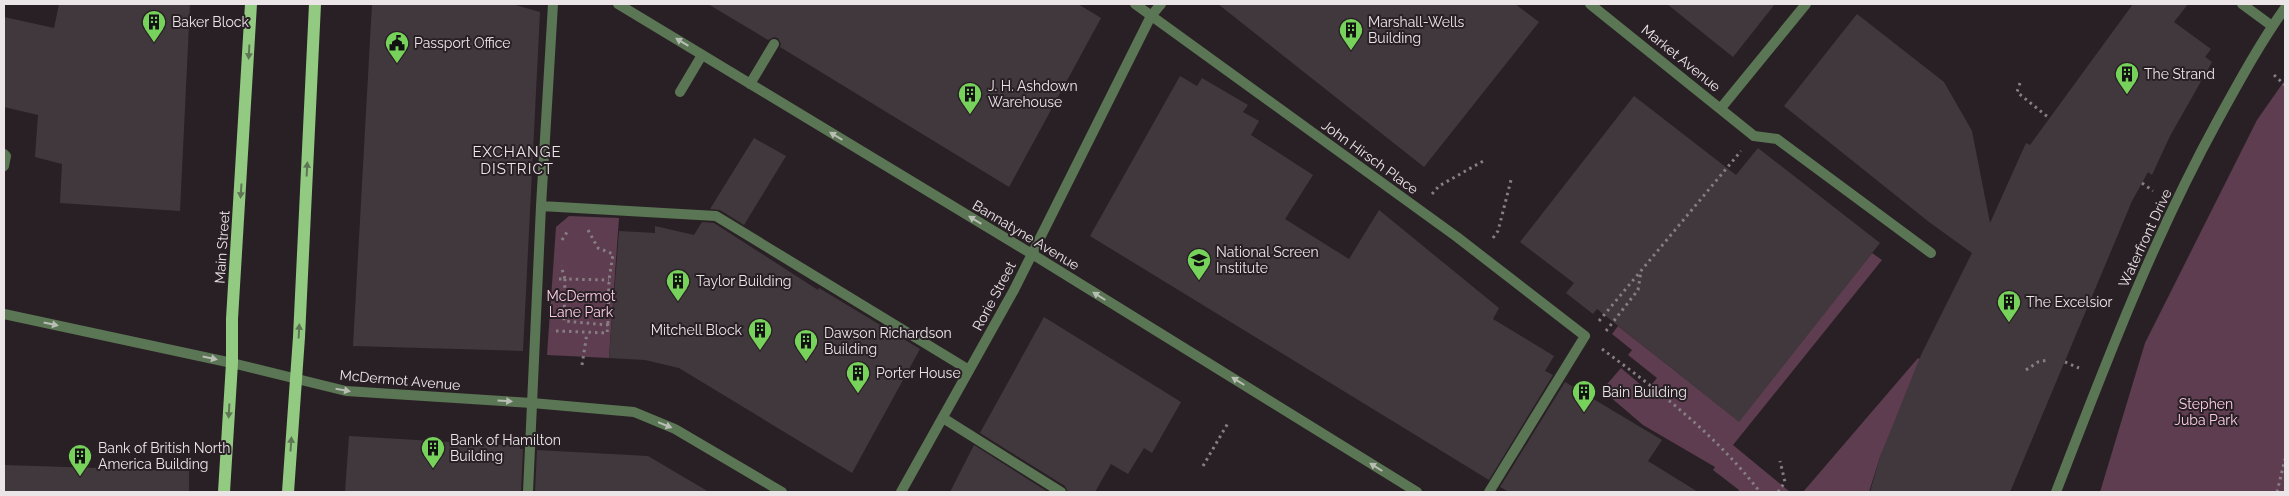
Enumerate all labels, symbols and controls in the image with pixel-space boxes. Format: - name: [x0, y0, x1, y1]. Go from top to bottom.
- building icon: Baker Block: [141, 9, 167, 43]
- place label: Baker Block: [172, 14, 250, 30]
- place label: Marshall-Wells Building: [1368, 14, 1465, 46]
- building icon: Marshall-Wells Building: [1338, 17, 1364, 51]
- street label: Market Avenue: [1638, 21, 1724, 95]
- public building icon: Passport Office: [384, 30, 410, 64]
- place label: Passport Office: [414, 35, 511, 51]
- one-way arrow: [675, 38, 688, 47]
- one-way arrow: [244, 45, 252, 61]
- building icon: The Strand: [2114, 61, 2140, 95]
- place label: The Strand: [2144, 66, 2215, 82]
- place label: J. H. Ashdown Warehouse: [988, 78, 1078, 110]
- building icon: J. H. Ashdown Warehouse: [957, 81, 983, 115]
- street label: John Hirsch Place: [1319, 117, 1421, 197]
- one-way arrow: [829, 131, 842, 140]
- district label: EXCHANGE DISTRICT: [472, 143, 562, 178]
- one-way arrow: [304, 160, 312, 176]
- one-way arrow: [236, 183, 244, 199]
- street label: Waterfront Drive: [2115, 186, 2175, 290]
- street label: Bannatyne Avenue: [970, 197, 1082, 273]
- street label: Main Street: [211, 210, 233, 284]
- one-way arrow: [968, 215, 981, 224]
- place label: National Screen Institute: [1216, 244, 1319, 276]
- school or university icon: National Screen Institute: [1186, 247, 1212, 281]
- street label: Rorie Street: [969, 259, 1019, 333]
- building icon: Taylor Building: [665, 268, 691, 302]
- place label: Taylor Building: [696, 273, 791, 289]
- park label: McDermot Lane Park: [547, 288, 616, 320]
- building icon: The Excelsior: [1996, 289, 2022, 323]
- one-way arrow: [1093, 291, 1106, 300]
- place label: The Excelsior: [2026, 294, 2113, 310]
- building icon: Mitchell Block: [747, 317, 773, 351]
- one-way arrow: [44, 320, 59, 328]
- place label: Mitchell Block: [651, 322, 743, 338]
- one-way arrow: [296, 323, 304, 339]
- place label: Dawson Richardson Building: [824, 325, 952, 357]
- building icon: Dawson Richardson Building: [793, 328, 819, 362]
- one-way arrow: [203, 354, 218, 362]
- building icon: Porter House: [845, 360, 871, 394]
- place label: Porter House: [876, 365, 961, 381]
- street label: McDermot Avenue: [339, 367, 461, 393]
- one-way arrow: [1231, 377, 1244, 386]
- building icon: Bain Building: [1571, 379, 1597, 413]
- place label: Bain Building: [1602, 384, 1687, 400]
- one-way arrow: [336, 387, 352, 395]
- park label: Stephen Juba Park: [2174, 396, 2238, 428]
- one-way arrow: [497, 398, 513, 406]
- one-way arrow: [224, 404, 232, 420]
- one-way arrow: [658, 421, 672, 429]
- place label: Bank of Hamilton Building: [450, 432, 561, 464]
- one-way arrow: [288, 435, 296, 451]
- building icon: Bank of Hamilton Building: [420, 435, 446, 469]
- place label: Bank of British North America Building: [98, 440, 231, 472]
- building icon: Bank of British North America Building: [67, 443, 93, 477]
- one-way arrow: [1369, 462, 1382, 471]

